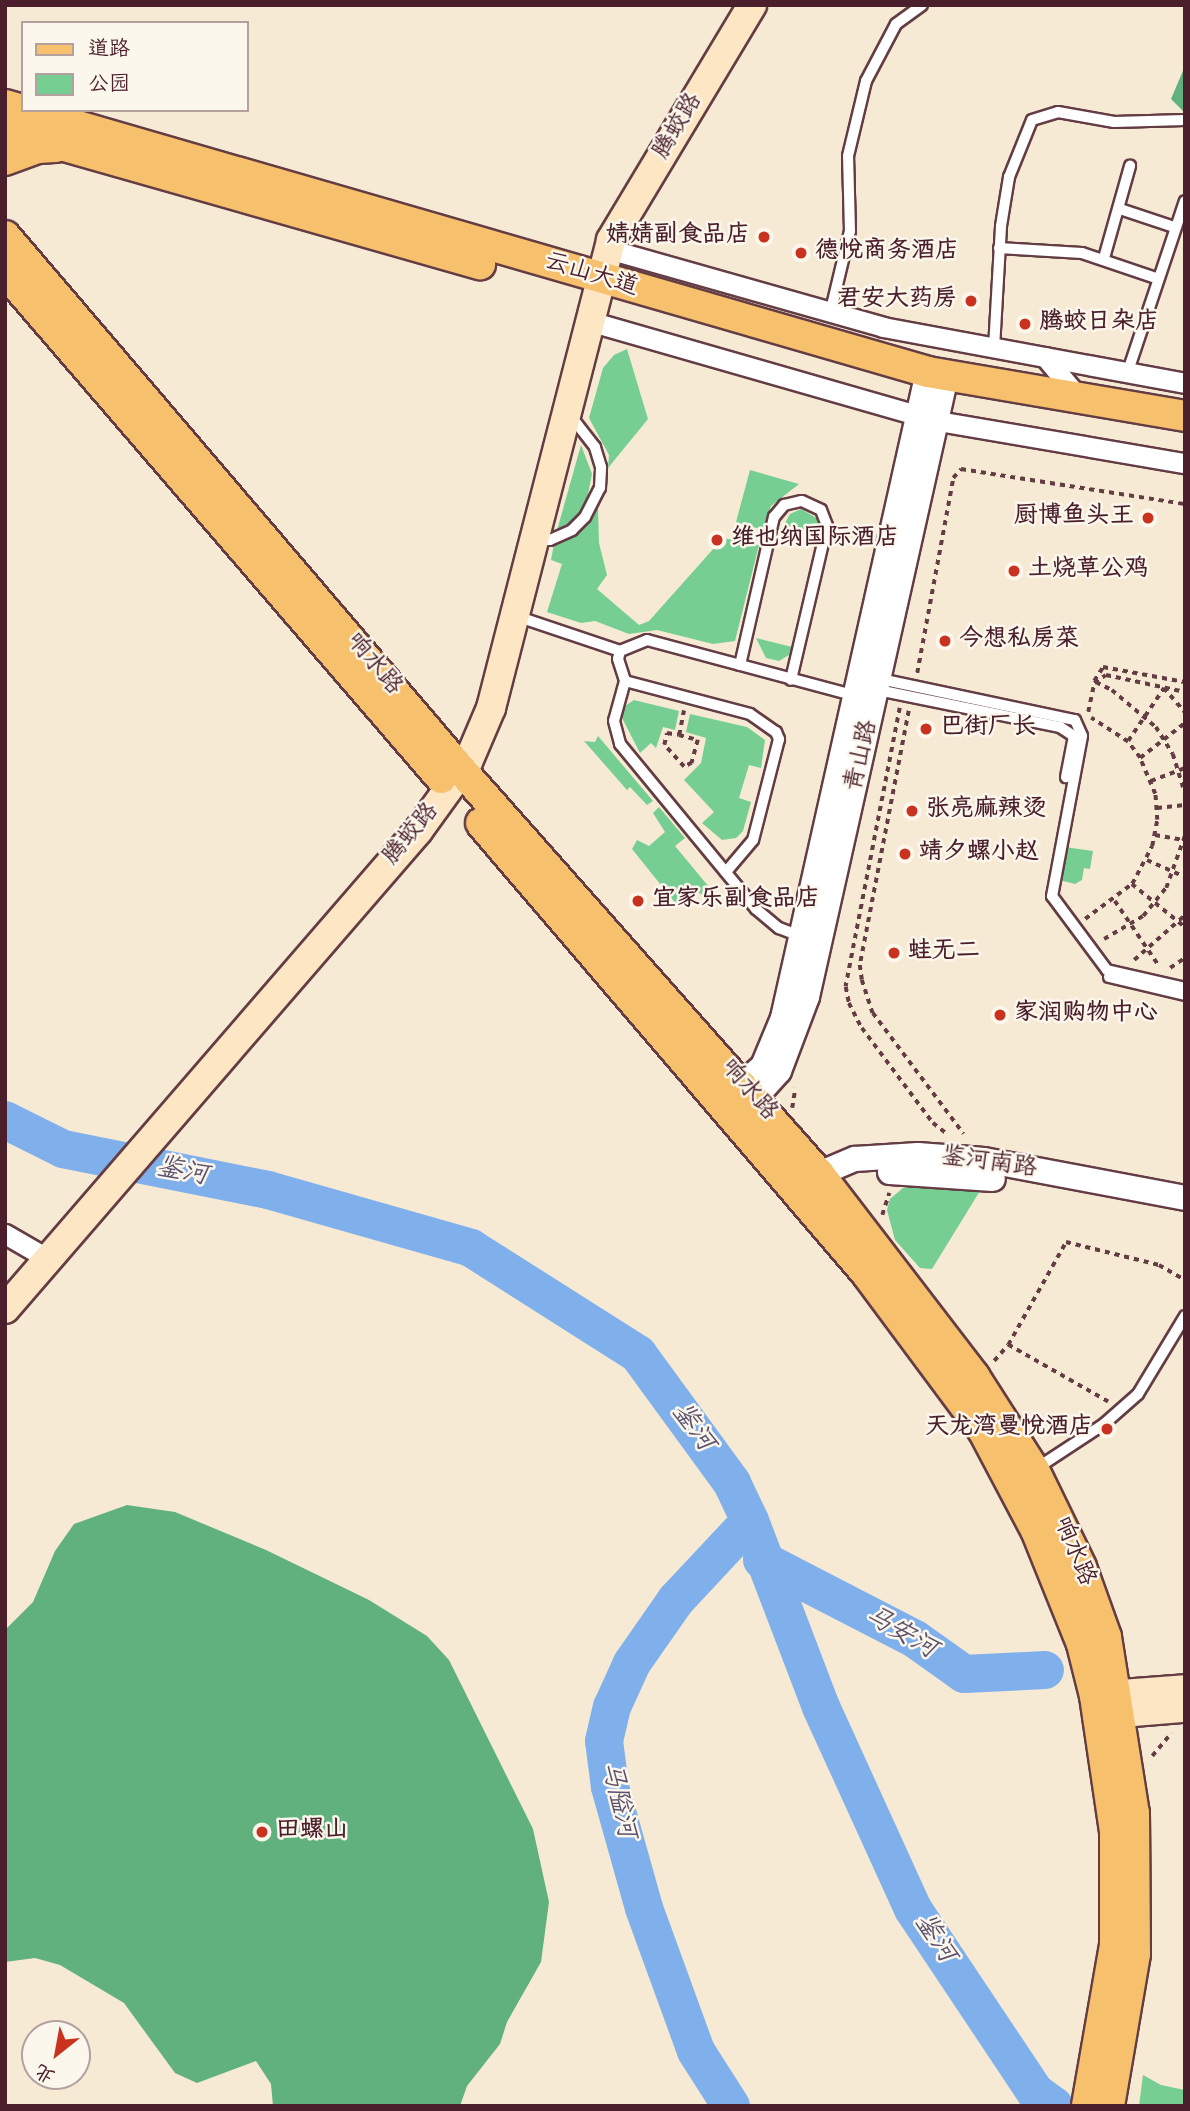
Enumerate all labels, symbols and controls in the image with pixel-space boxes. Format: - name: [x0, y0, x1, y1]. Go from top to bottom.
- legend: [21, 21, 248, 112]
- text: 道路: [88, 36, 130, 66]
- text: 公园: [88, 71, 130, 101]
- street label: 腾蛟路: [648, 89, 710, 165]
- place label: 婧婧副食品店: [606, 223, 750, 251]
- marker: 婧婧副食品店: [756, 229, 772, 245]
- place label: 德悦商务酒店: [815, 239, 959, 267]
- marker: 德悦商务酒店: [793, 245, 809, 261]
- street label: 云山大道: [541, 248, 641, 304]
- place label: 君安大药房: [837, 287, 957, 315]
- marker: 君安大药房: [963, 293, 979, 309]
- place label: 腾蛟日杂店: [1039, 310, 1159, 338]
- marker: 腾蛟日杂店: [1017, 316, 1033, 332]
- place label: 厨博鱼头王: [1014, 504, 1134, 532]
- marker: 厨博鱼头王: [1140, 510, 1156, 526]
- place label: 维也纳国际酒店: [731, 526, 899, 554]
- marker: 维也纳国际酒店: [709, 532, 725, 548]
- place label: 土烧草公鸡: [1028, 557, 1148, 585]
- marker: 土烧草公鸡: [1006, 563, 1022, 579]
- place label: 今想私房菜: [959, 627, 1079, 655]
- street label: 响水路: [339, 628, 407, 702]
- marker: 今想私房菜: [937, 633, 953, 649]
- place label: 巴街厂长: [940, 715, 1036, 743]
- street label: 青山路: [841, 718, 885, 794]
- marker: 巴街厂长: [918, 721, 934, 737]
- place label: 张亮麻辣烫: [926, 797, 1046, 825]
- street label: 腾蛟路: [378, 798, 446, 872]
- marker: 张亮麻辣烫: [904, 803, 920, 819]
- place label: 靖夕螺小赵: [919, 840, 1039, 868]
- marker: 靖夕螺小赵: [897, 846, 913, 862]
- place label: 宜家乐副食品店: [652, 887, 820, 915]
- marker: 宜家乐副食品店: [630, 893, 646, 909]
- place label: 蛙无二: [908, 939, 980, 967]
- marker: 蛙无二: [886, 945, 902, 961]
- place label: 家润购物中心: [1014, 1001, 1158, 1029]
- marker: 家润购物中心: [992, 1007, 1008, 1023]
- street label: 响水路: [714, 1054, 782, 1128]
- street label: 鉴河南路: [939, 1143, 1039, 1185]
- water label: 鉴河: [154, 1153, 210, 1193]
- water label: 鉴河: [664, 1398, 720, 1458]
- place label: 天龙湾曼悦酒店: [925, 1415, 1093, 1443]
- marker: 天龙湾曼悦酒店: [1099, 1421, 1115, 1437]
- street label: 响水路: [1046, 1513, 1100, 1591]
- water label: 马安河: [858, 1601, 942, 1667]
- water label: 马隘河: [593, 1758, 641, 1842]
- place label: 田螺山: [276, 1818, 348, 1846]
- marker: 田螺山: [254, 1824, 270, 1840]
- water label: 鉴河: [907, 1909, 961, 1969]
- north arrow: [21, 2020, 91, 2090]
- text: 北: [31, 2055, 61, 2088]

